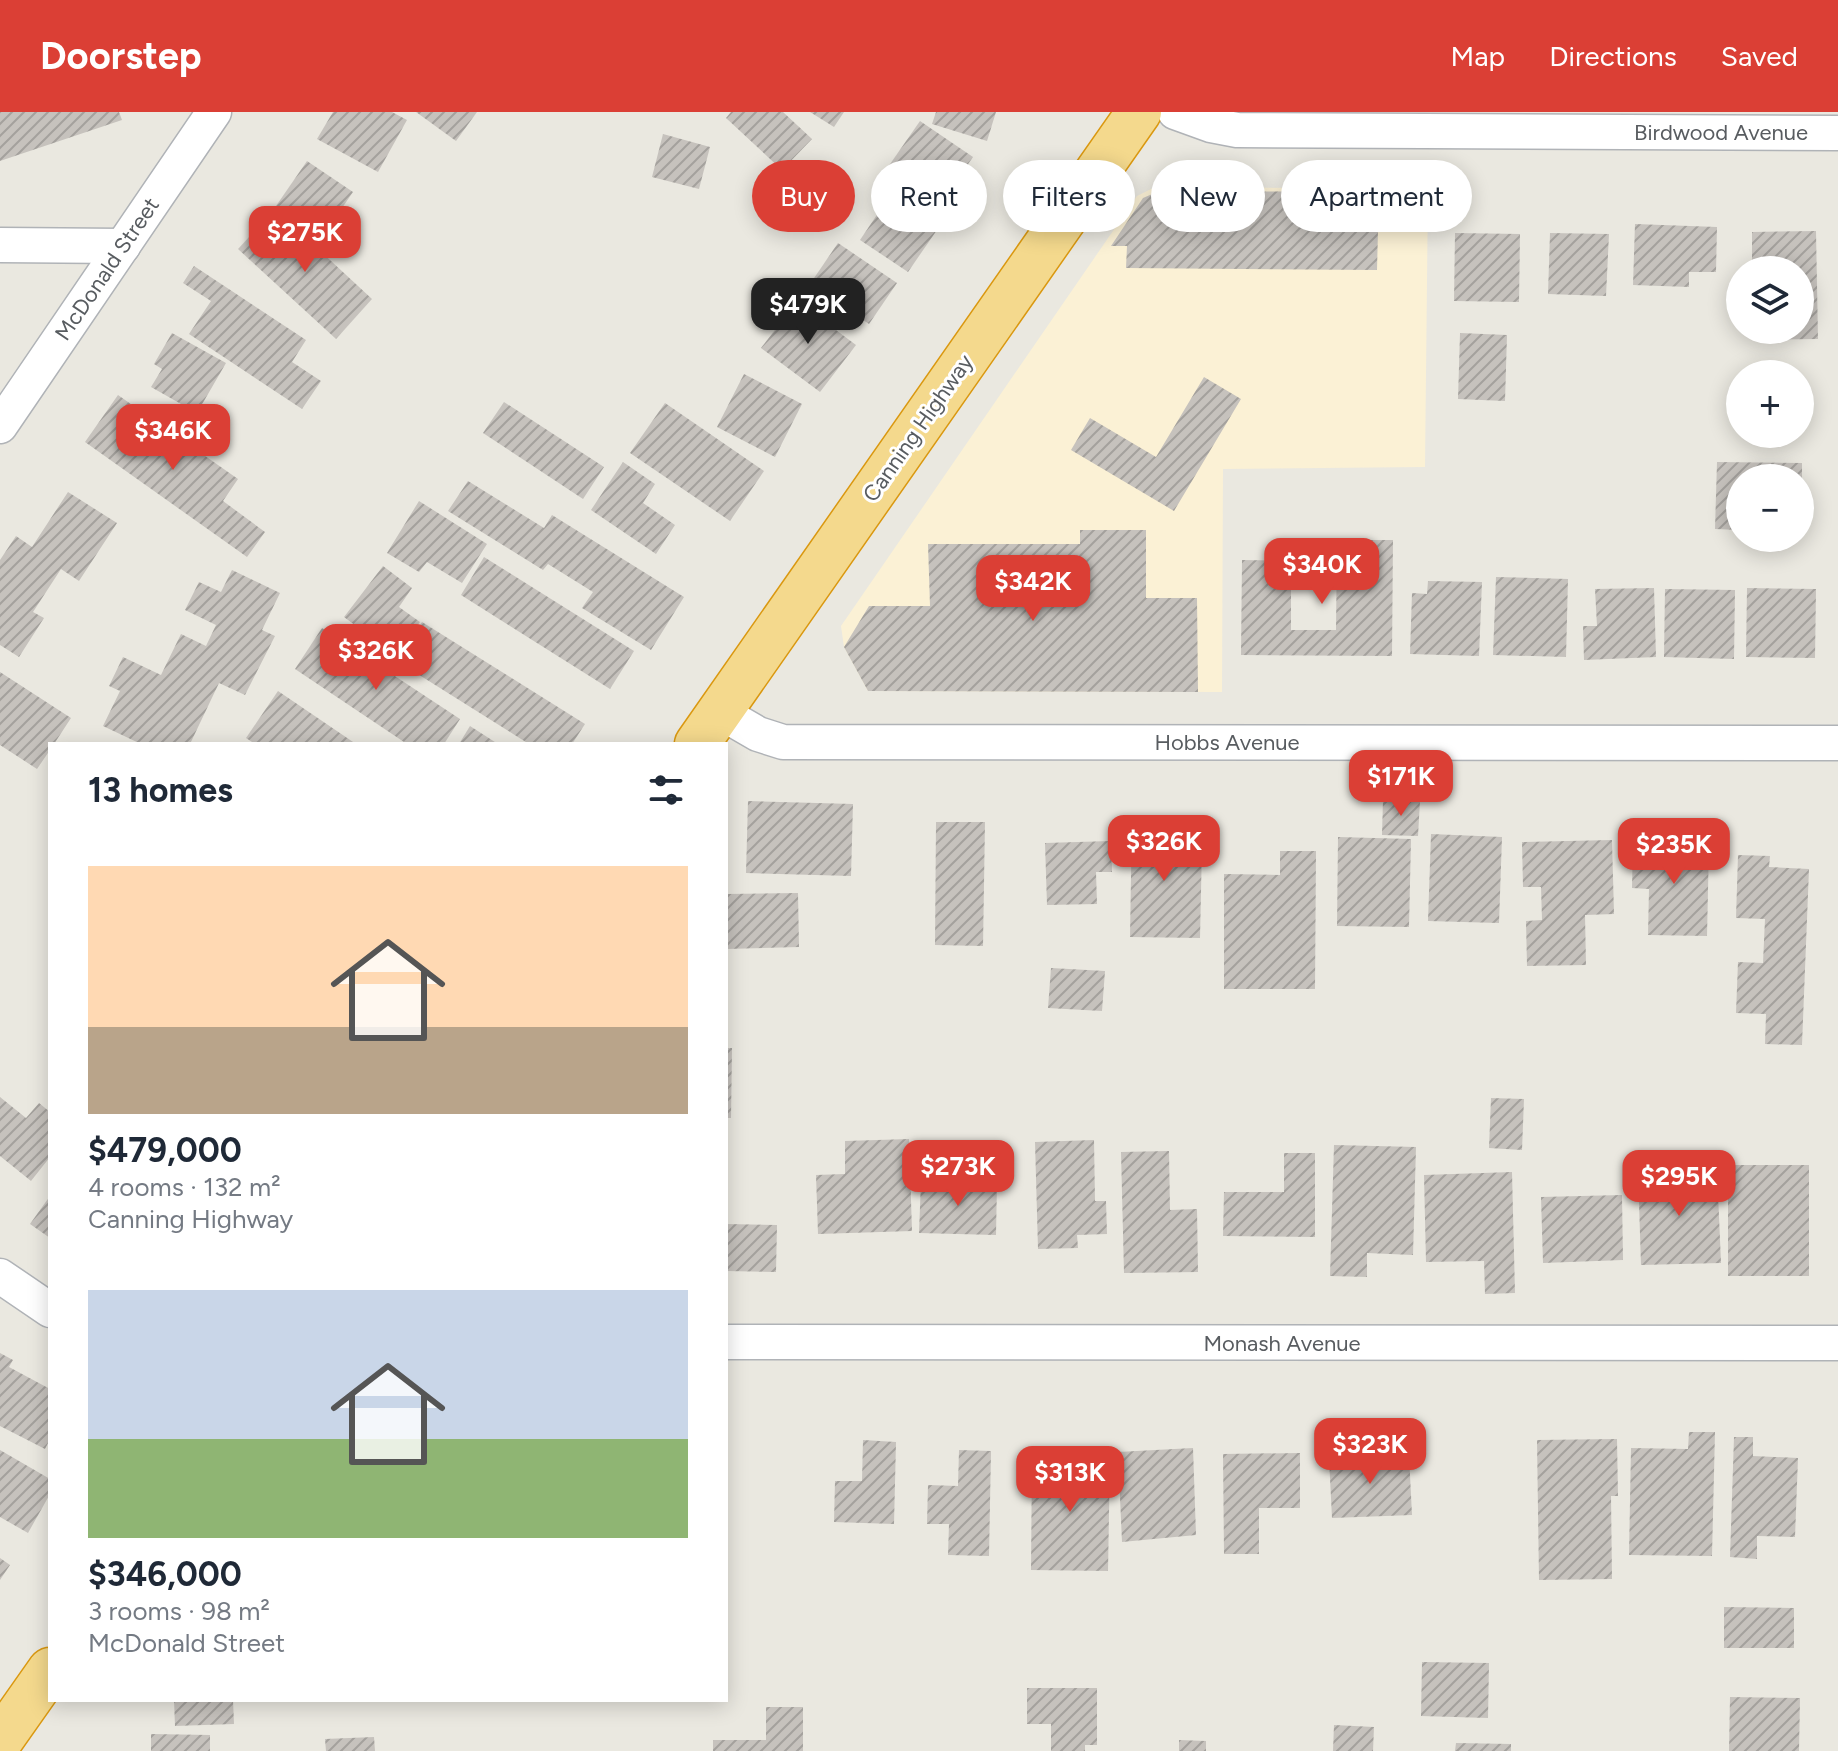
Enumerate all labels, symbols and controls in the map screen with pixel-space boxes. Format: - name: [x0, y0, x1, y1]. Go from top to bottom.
- text: Doorstep: [40, 33, 202, 79]
- text: Map: [1451, 39, 1505, 73]
- text: Directions: [1549, 39, 1677, 73]
- text: Saved: [1721, 39, 1798, 73]
- street label: Birdwood Avenue: [1634, 119, 1808, 146]
- chip: Buy: [752, 160, 855, 232]
- chip: Rent: [871, 160, 987, 232]
- chip: Filters: [1003, 160, 1135, 232]
- chip: New: [1151, 160, 1265, 232]
- chip: Apartment: [1281, 160, 1472, 232]
- street label: McDonald Street: [49, 192, 165, 346]
- pin: $275K: [249, 206, 361, 274]
- text: $275K: [267, 216, 343, 248]
- map controls: [1726, 256, 1814, 552]
- button: layers: [1726, 256, 1814, 344]
- pin: $479K: [752, 278, 864, 346]
- text: $479K: [769, 288, 847, 320]
- street label: Canning Highway: [857, 349, 979, 507]
- button: +: [1726, 360, 1814, 448]
- pin: $346K: [117, 404, 229, 472]
- text: $346K: [134, 414, 212, 446]
- button: −: [1726, 464, 1814, 552]
- pin: $340K: [1266, 538, 1378, 606]
- text: $340K: [1282, 548, 1362, 580]
- pin: $342K: [977, 555, 1089, 623]
- text: $342K: [994, 565, 1072, 597]
- pin: $326K: [320, 624, 432, 692]
- text: $326K: [338, 634, 414, 666]
- street label: Hobbs Avenue: [1154, 729, 1300, 756]
- pin: $171K: [1345, 750, 1457, 818]
- text: $171K: [1367, 760, 1435, 792]
- icon: filters: [644, 768, 688, 812]
- text: 13 homes: [88, 770, 233, 811]
- pin: $326K: [1108, 815, 1220, 883]
- pin: $235K: [1618, 818, 1730, 886]
- text: $326K: [1126, 825, 1202, 857]
- text: $235K: [1636, 828, 1712, 860]
- icon: home: [316, 918, 460, 1062]
- text: $479,000: [88, 1130, 242, 1171]
- pin: $273K: [902, 1140, 1014, 1208]
- text: $273K: [920, 1150, 996, 1182]
- pin: $295K: [1623, 1150, 1735, 1218]
- text: $295K: [1641, 1160, 1717, 1192]
- text: 4 rooms · 132 m²: [88, 1171, 281, 1203]
- text: Canning Highway: [88, 1203, 293, 1235]
- street label: Monash Avenue: [1203, 1330, 1361, 1357]
- icon: home: [316, 1342, 460, 1486]
- pin: $323K: [1314, 1418, 1426, 1486]
- text: $323K: [1332, 1428, 1408, 1460]
- pin: $313K: [1014, 1446, 1126, 1514]
- text: $313K: [1034, 1456, 1106, 1488]
- text: $346,000: [88, 1554, 242, 1595]
- text: 3 rooms · 98 m²: [88, 1595, 270, 1627]
- text: McDonald Street: [88, 1627, 285, 1659]

